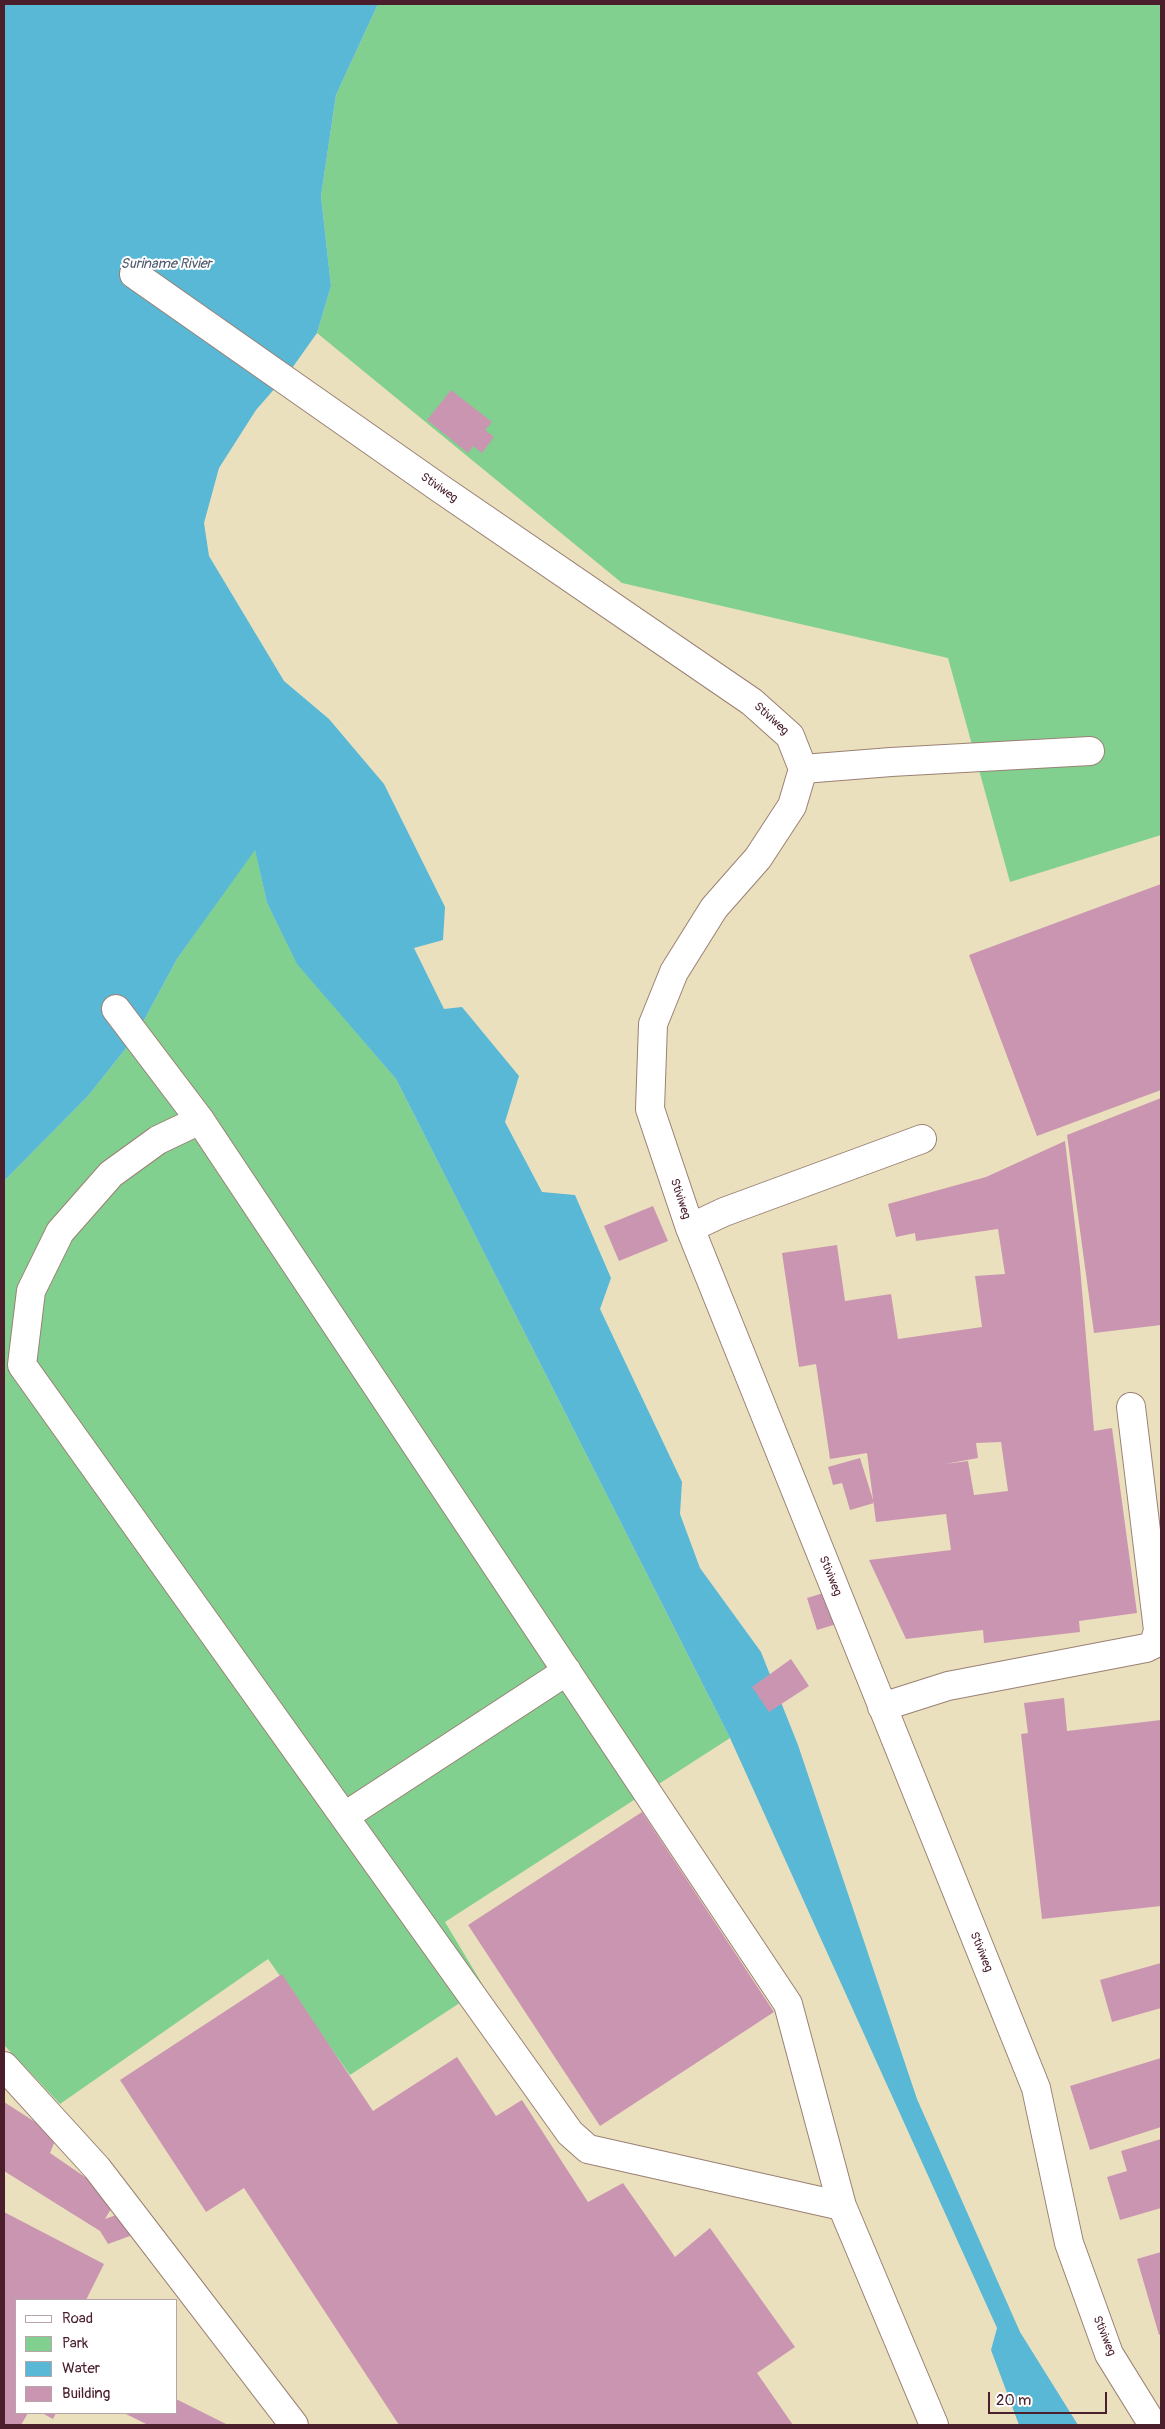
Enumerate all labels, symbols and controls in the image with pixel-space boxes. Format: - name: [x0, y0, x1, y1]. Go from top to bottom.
- water label: Suriname Rivier: [120, 256, 212, 272]
- street label: Stiviweg: [418, 470, 460, 506]
- street label: Stiviweg: [751, 700, 791, 738]
- street label: Stiviweg: [667, 1177, 693, 1221]
- street label: Stiviweg: [815, 1554, 845, 1598]
- street label: Stiviweg: [966, 1930, 996, 1974]
- legend: [15, 2299, 178, 2414]
- text: Road: [62, 2309, 93, 2328]
- street label: Stiviweg: [1089, 2314, 1119, 2358]
- text: Park: [62, 2334, 88, 2353]
- text: Water: [62, 2359, 100, 2378]
- scale bar: [990, 2382, 1109, 2414]
- text: Building: [62, 2384, 110, 2403]
- text: 20 m: [996, 2391, 1031, 2410]

